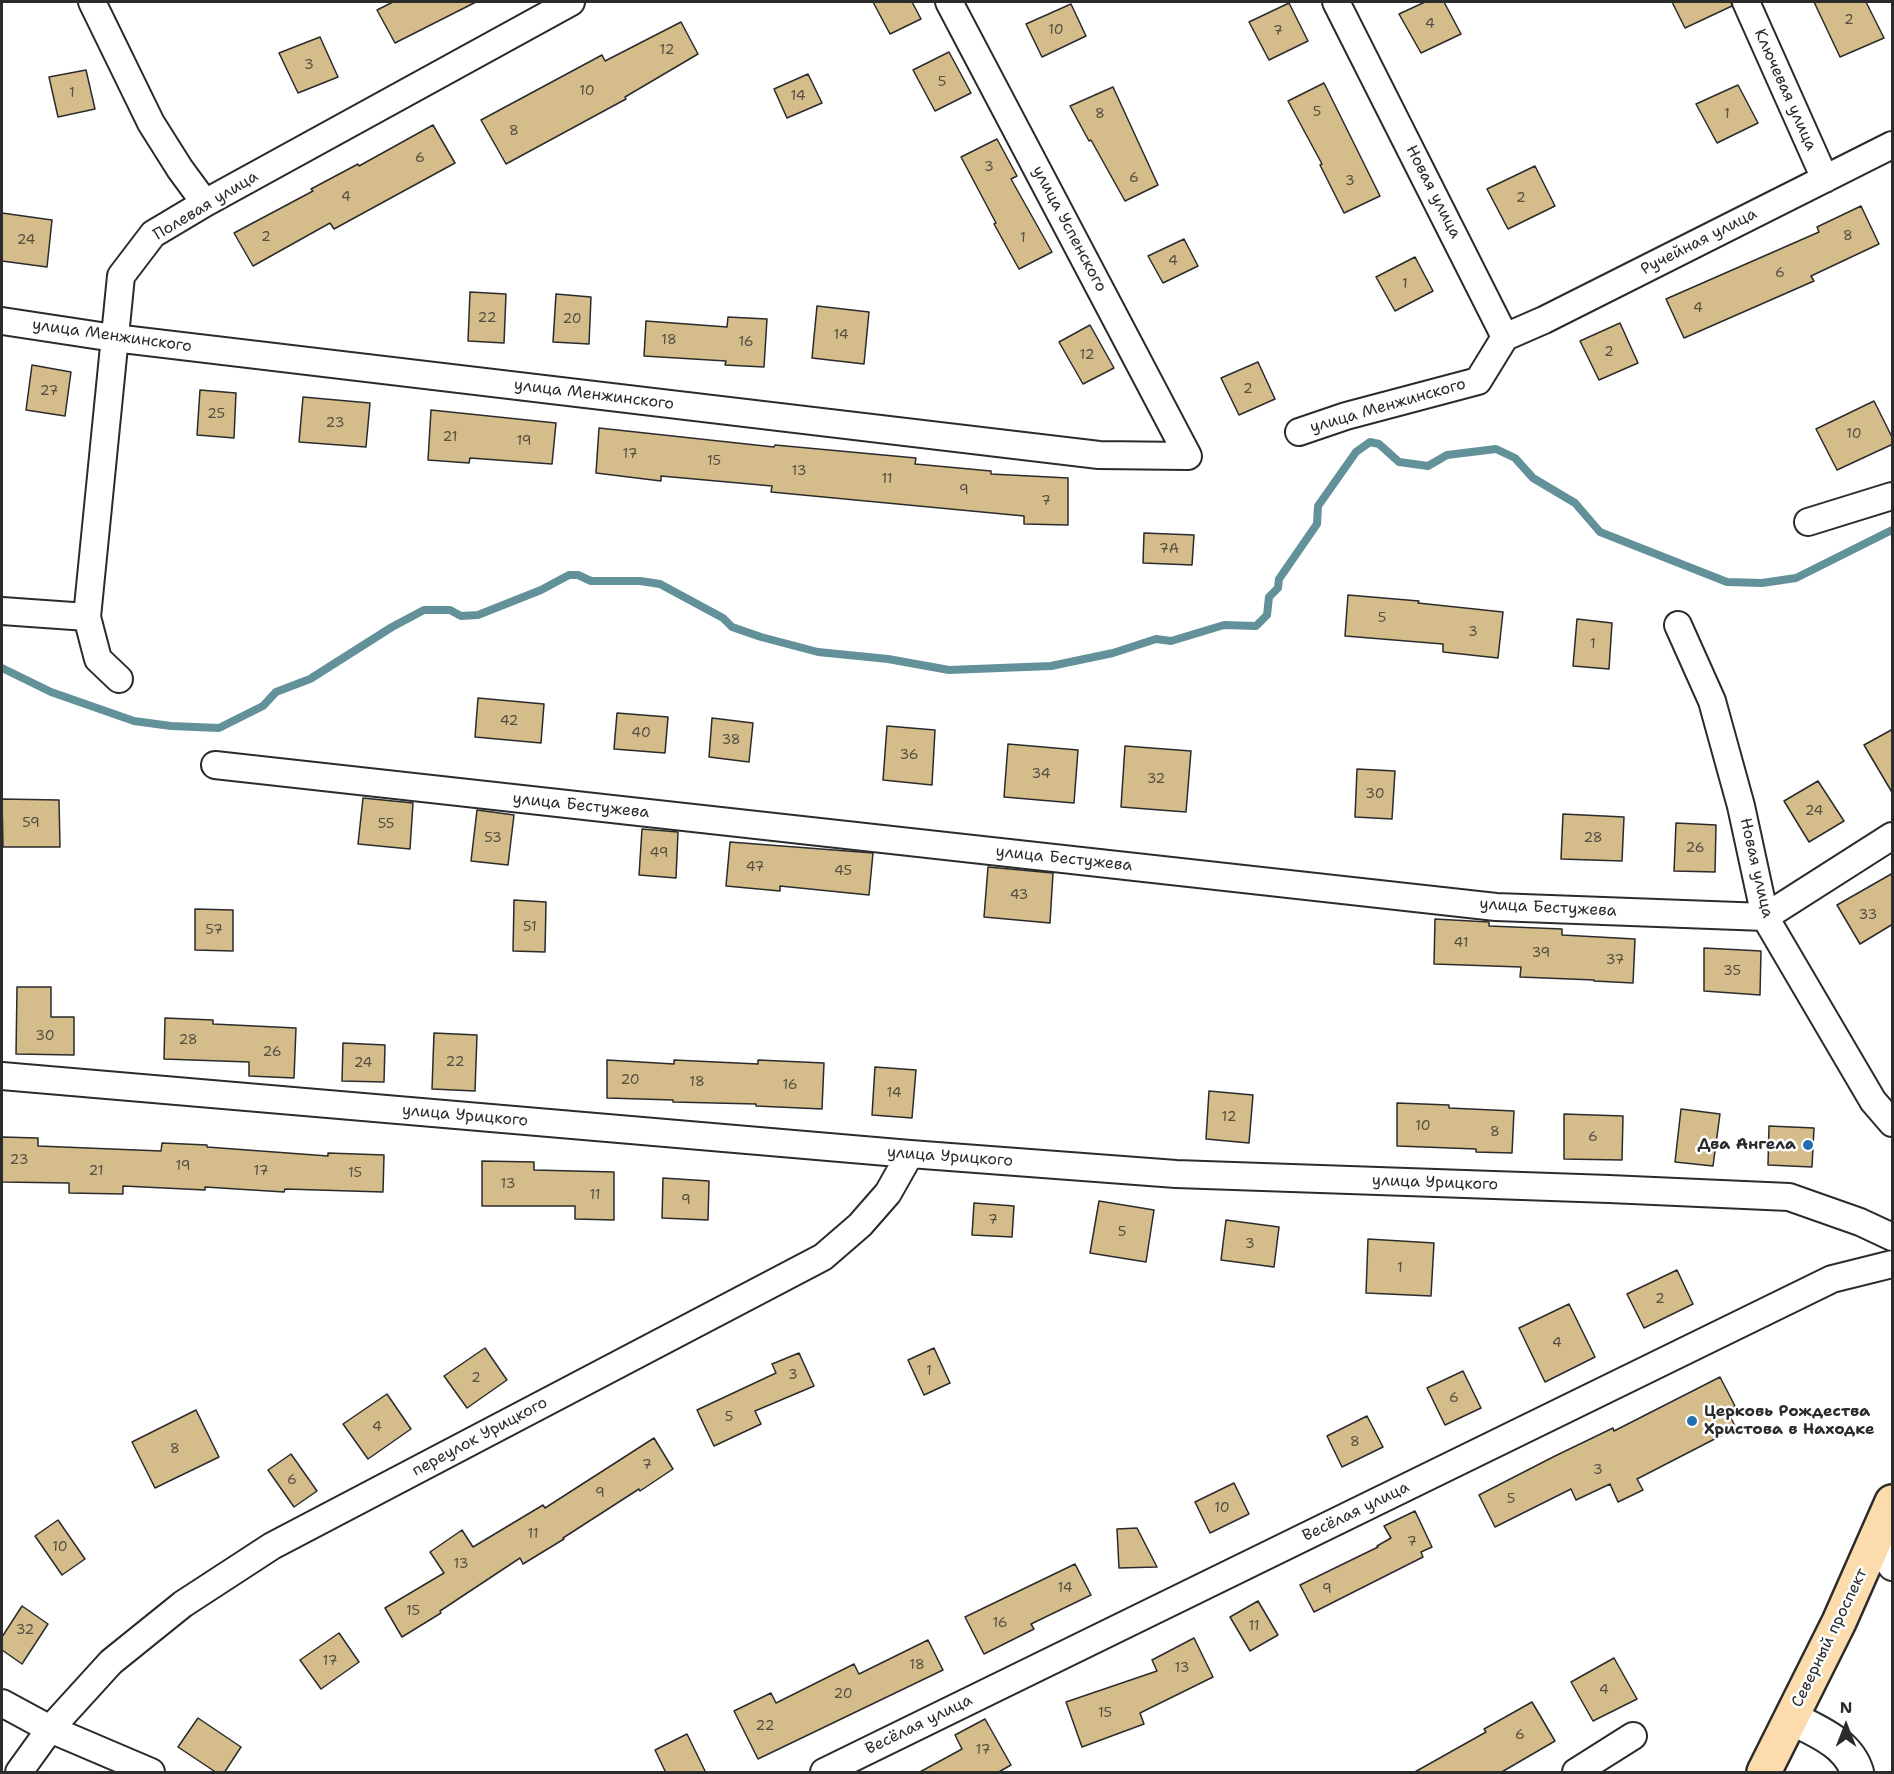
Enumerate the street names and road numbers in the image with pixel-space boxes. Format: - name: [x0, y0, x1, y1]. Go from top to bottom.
- street label: Ключевая улица: [1750, 26, 1820, 154]
- street label: Новая улица: [1401, 142, 1465, 242]
- street label: улица Успенского: [1028, 163, 1110, 295]
- street label: Полевая улица: [150, 167, 262, 245]
- street label: Ручейная улица: [1638, 204, 1760, 280]
- street label: улица Менжинского: [31, 315, 193, 357]
- street label: улица Менжинского: [1308, 375, 1468, 437]
- street label: улица Менжинского: [513, 376, 675, 414]
- street label: улица Бестужева: [512, 789, 650, 823]
- street label: Новая улица: [1735, 816, 1777, 920]
- street label: улица Бестужева: [995, 842, 1133, 876]
- street label: улица Бестужева: [1479, 895, 1617, 921]
- street label: улица Урицкого: [401, 1101, 529, 1131]
- street label: улица Урицкого: [886, 1143, 1014, 1171]
- street label: улица Урицкого: [1371, 1171, 1499, 1195]
- street label: переулок Урицкого: [409, 1393, 551, 1481]
- street label: Весёлая улица: [1300, 1478, 1412, 1546]
- street label: Северный проспект: [1788, 1565, 1872, 1711]
- street label: Весёлая улица: [863, 1691, 975, 1759]

